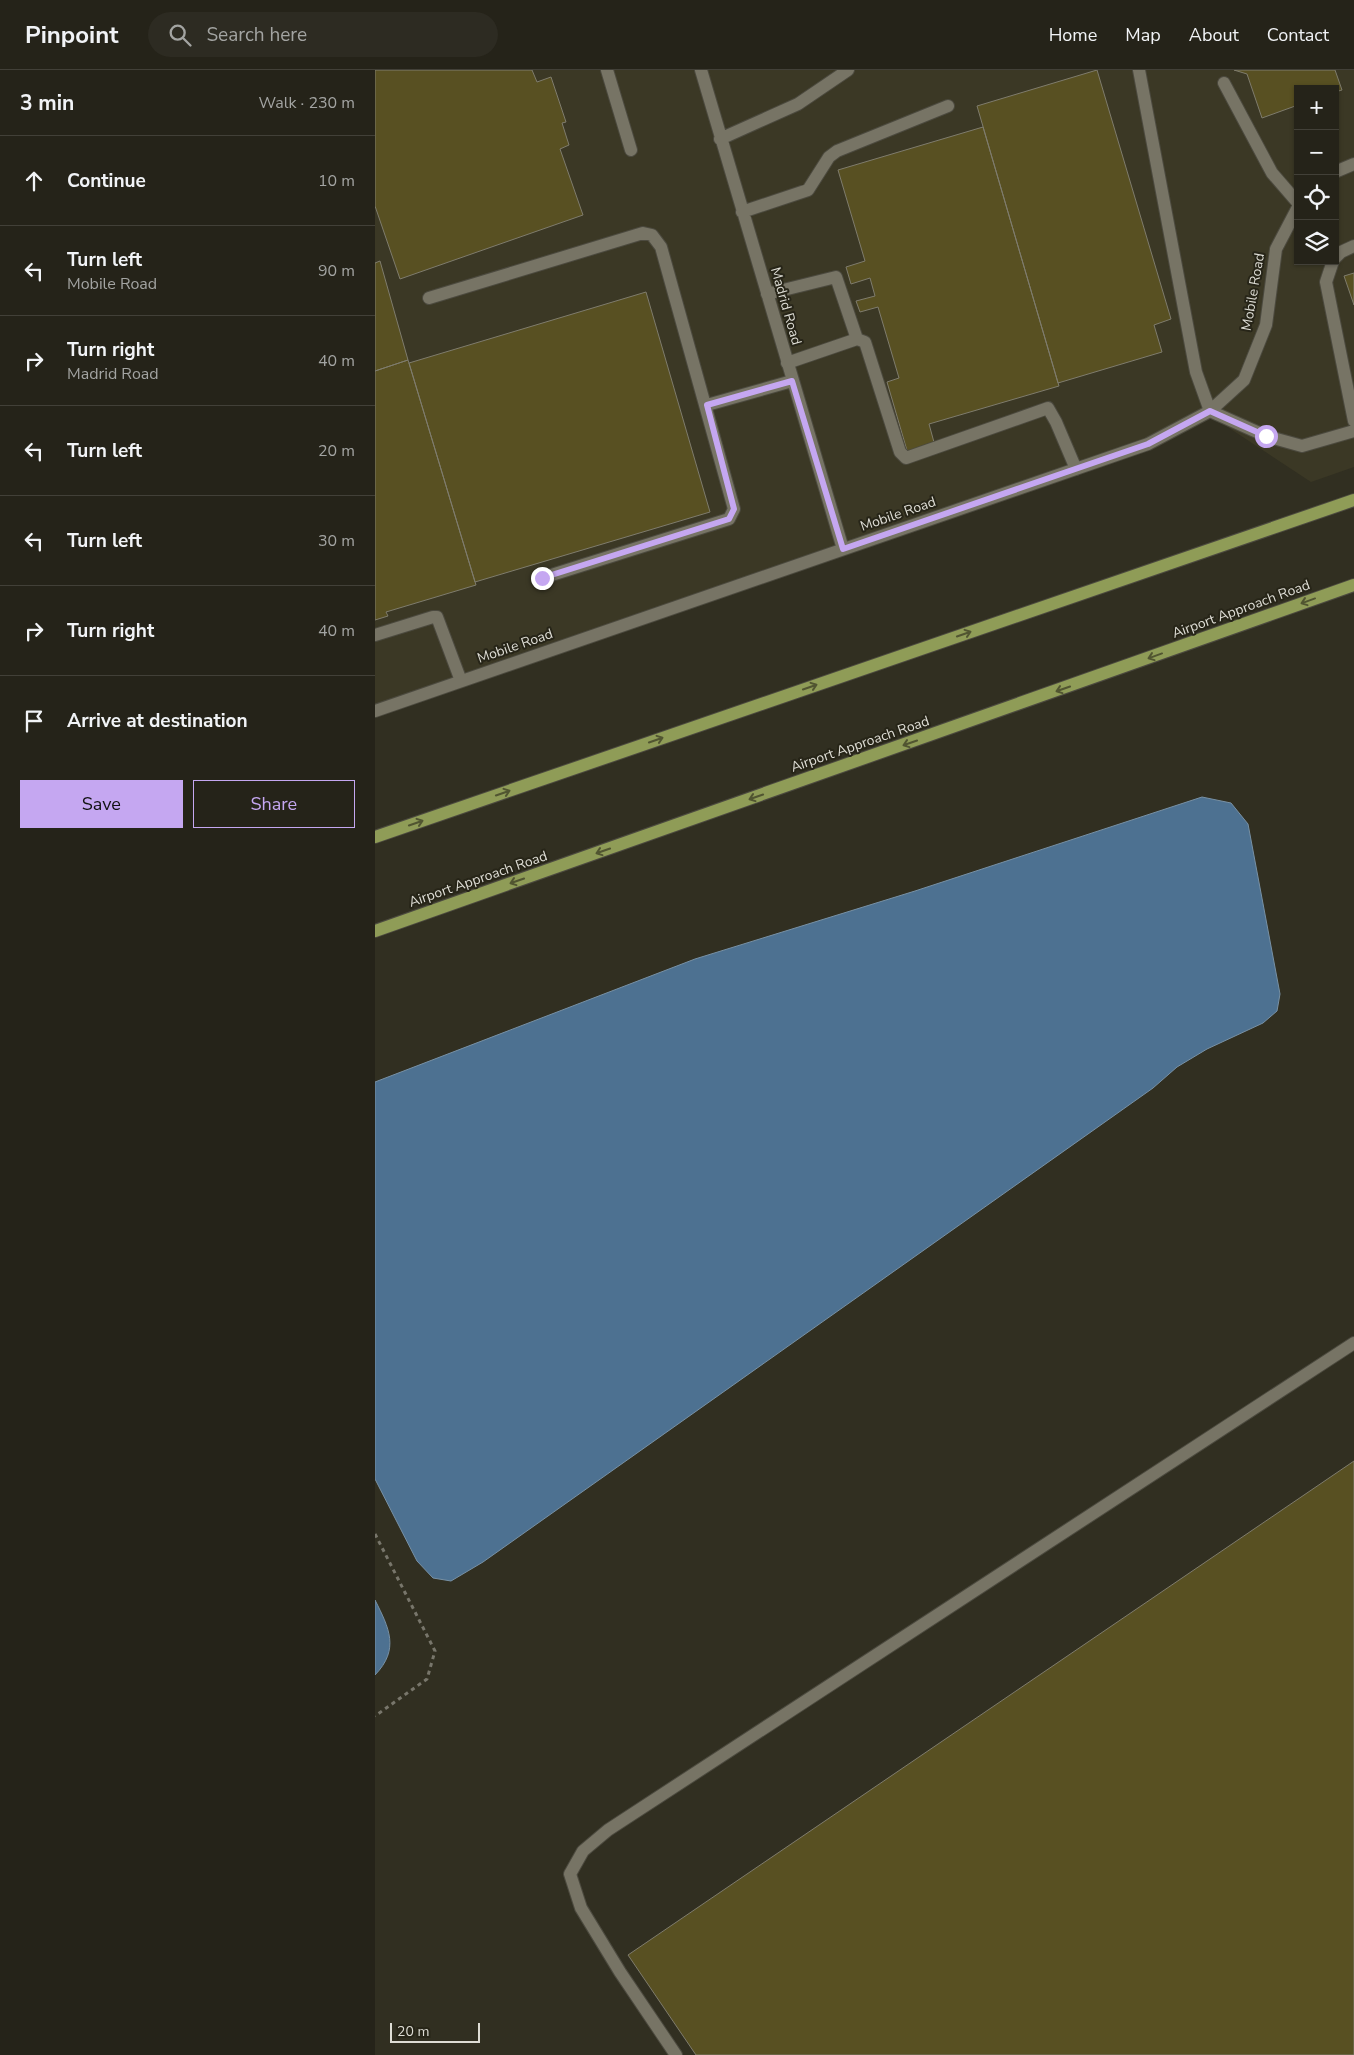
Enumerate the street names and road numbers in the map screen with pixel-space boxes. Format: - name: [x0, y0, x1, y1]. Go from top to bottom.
- street label: Mobile Road: [1237, 252, 1269, 332]
- street label: Madrid Road: [766, 265, 806, 347]
- street label: Mobile Road: [858, 492, 938, 536]
- street label: Airport Approach Road: [1169, 575, 1313, 643]
- street label: Mobile Road: [475, 624, 555, 668]
- street label: Airport Approach Road: [788, 711, 932, 777]
- street label: Airport Approach Road: [406, 846, 550, 912]

